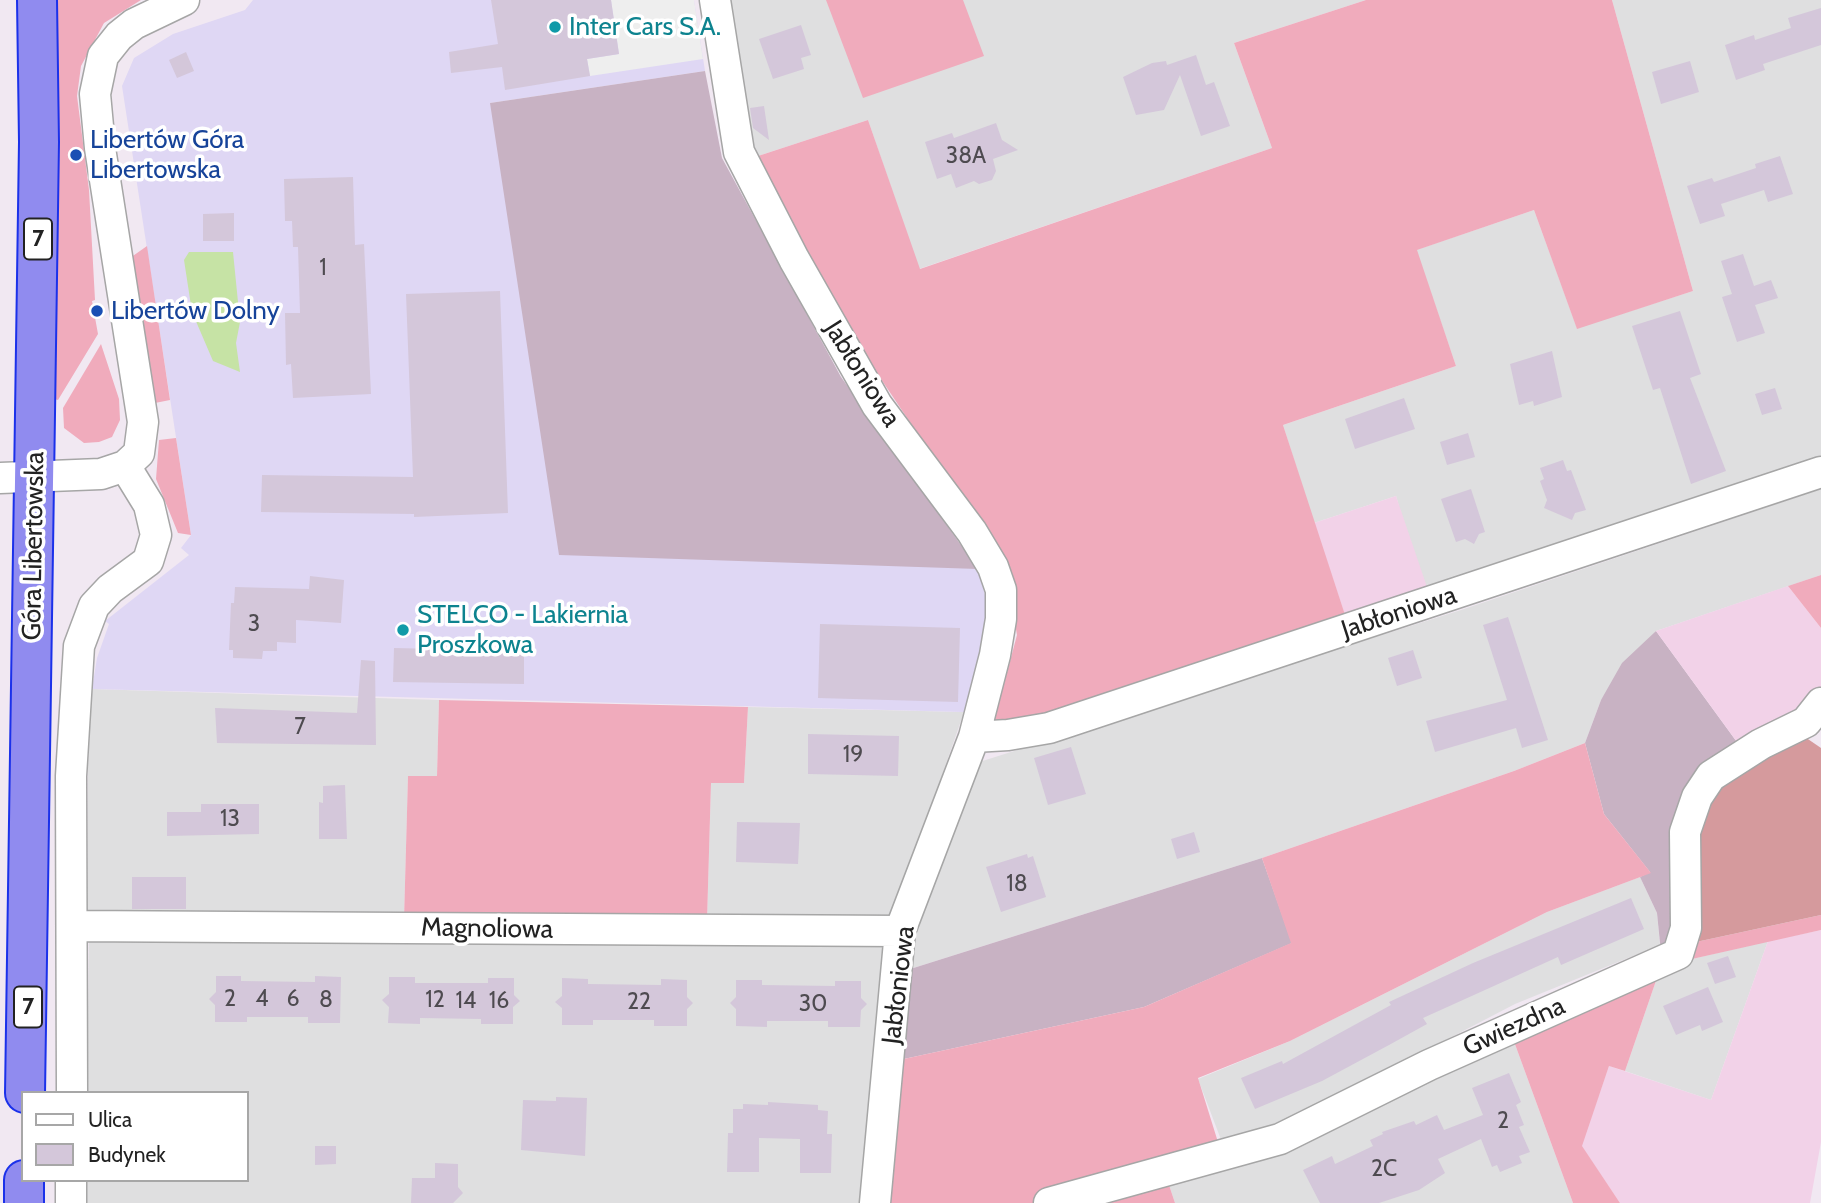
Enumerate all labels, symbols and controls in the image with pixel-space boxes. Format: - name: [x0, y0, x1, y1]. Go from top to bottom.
- place label: Inter Cars S.A.: [569, 11, 721, 43]
- marker: Inter Cars S.A.: [547, 19, 563, 35]
- place label: Libertów Góra Libertowska: [90, 124, 244, 186]
- house number: 38A: [946, 142, 986, 170]
- marker: Libertów Góra Libertowska: [68, 147, 84, 163]
- road number: 7: [24, 219, 52, 260]
- house number: 1: [319, 254, 327, 282]
- place label: Libertów Dolny: [111, 295, 280, 327]
- marker: Libertów Dolny: [89, 303, 105, 319]
- street label: Jabłoniowa: [817, 315, 907, 433]
- street label: Góra Libertowska: [17, 451, 51, 641]
- street label: Jabłoniowa: [1338, 580, 1460, 646]
- place label: STELCO - Lakiernia Proszkowa: [417, 599, 628, 660]
- house number: 3: [248, 610, 260, 638]
- marker: STELCO - Lakiernia Proszkowa: [395, 622, 411, 638]
- house number: 7: [294, 713, 306, 741]
- house number: 19: [843, 741, 863, 769]
- house number: 13: [220, 805, 240, 833]
- house number: 18: [1006, 870, 1028, 898]
- street label: Magnoliowa: [421, 912, 553, 946]
- street label: Jabłoniowa: [876, 924, 922, 1046]
- house number: 2: [224, 985, 236, 1013]
- house number: 4: [255, 985, 269, 1013]
- house number: 6: [286, 985, 300, 1013]
- house number: 8: [319, 986, 333, 1014]
- house number: 12: [425, 986, 445, 1014]
- road number: 7: [14, 987, 42, 1028]
- house number: 14: [456, 987, 476, 1015]
- house number: 16: [489, 987, 509, 1015]
- house number: 22: [627, 988, 651, 1016]
- house number: 30: [799, 990, 827, 1018]
- street label: Gwiezdna: [1458, 991, 1570, 1063]
- legend: [21, 1091, 248, 1182]
- text: Ulica: [88, 1107, 132, 1132]
- house number: 2: [1497, 1107, 1509, 1135]
- text: Budynek: [88, 1142, 166, 1167]
- house number: 2C: [1371, 1155, 1397, 1183]

